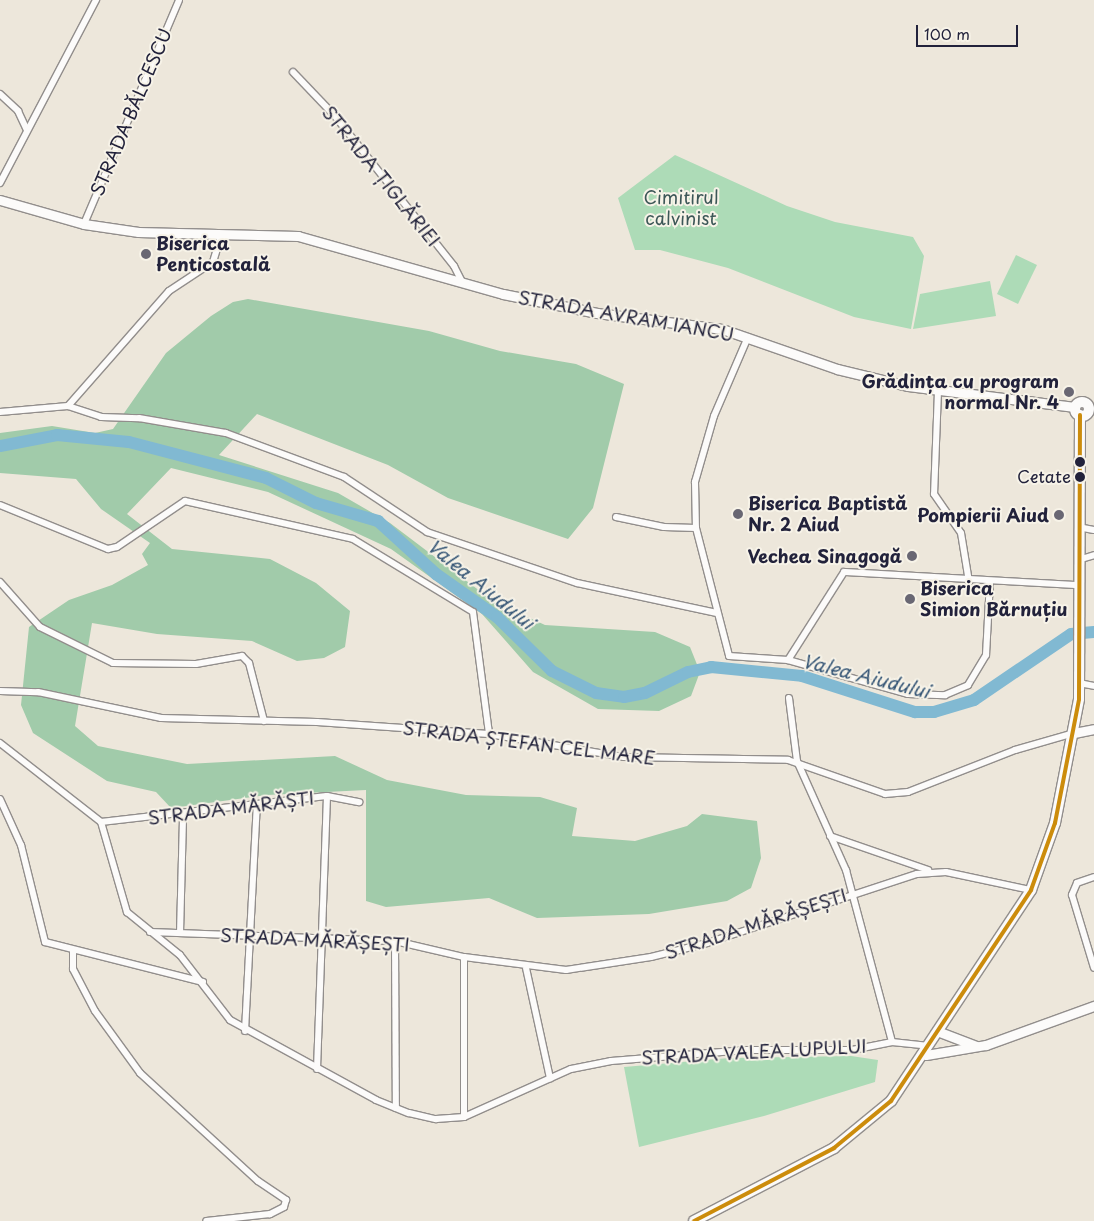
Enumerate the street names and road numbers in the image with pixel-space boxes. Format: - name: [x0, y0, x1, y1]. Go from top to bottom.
- street label: STRADA BĂLCESCU: [85, 24, 177, 200]
- street label: STRADA ȚIGLĂRIEI: [318, 102, 444, 250]
- street label: STRADA AVRAM IANCU: [516, 286, 736, 346]
- street label: STRADA ȘTEFAN CEL MARE: [401, 717, 657, 769]
- street label: STRADA MĂRĂȘTI: [147, 787, 315, 829]
- street label: STRADA MĂRĂȘEȘTI: [662, 884, 850, 964]
- street label: STRADA MĂRĂȘEȘTI: [219, 924, 411, 956]
- street label: STRADA VALEA LUPULUI: [640, 1035, 868, 1069]

